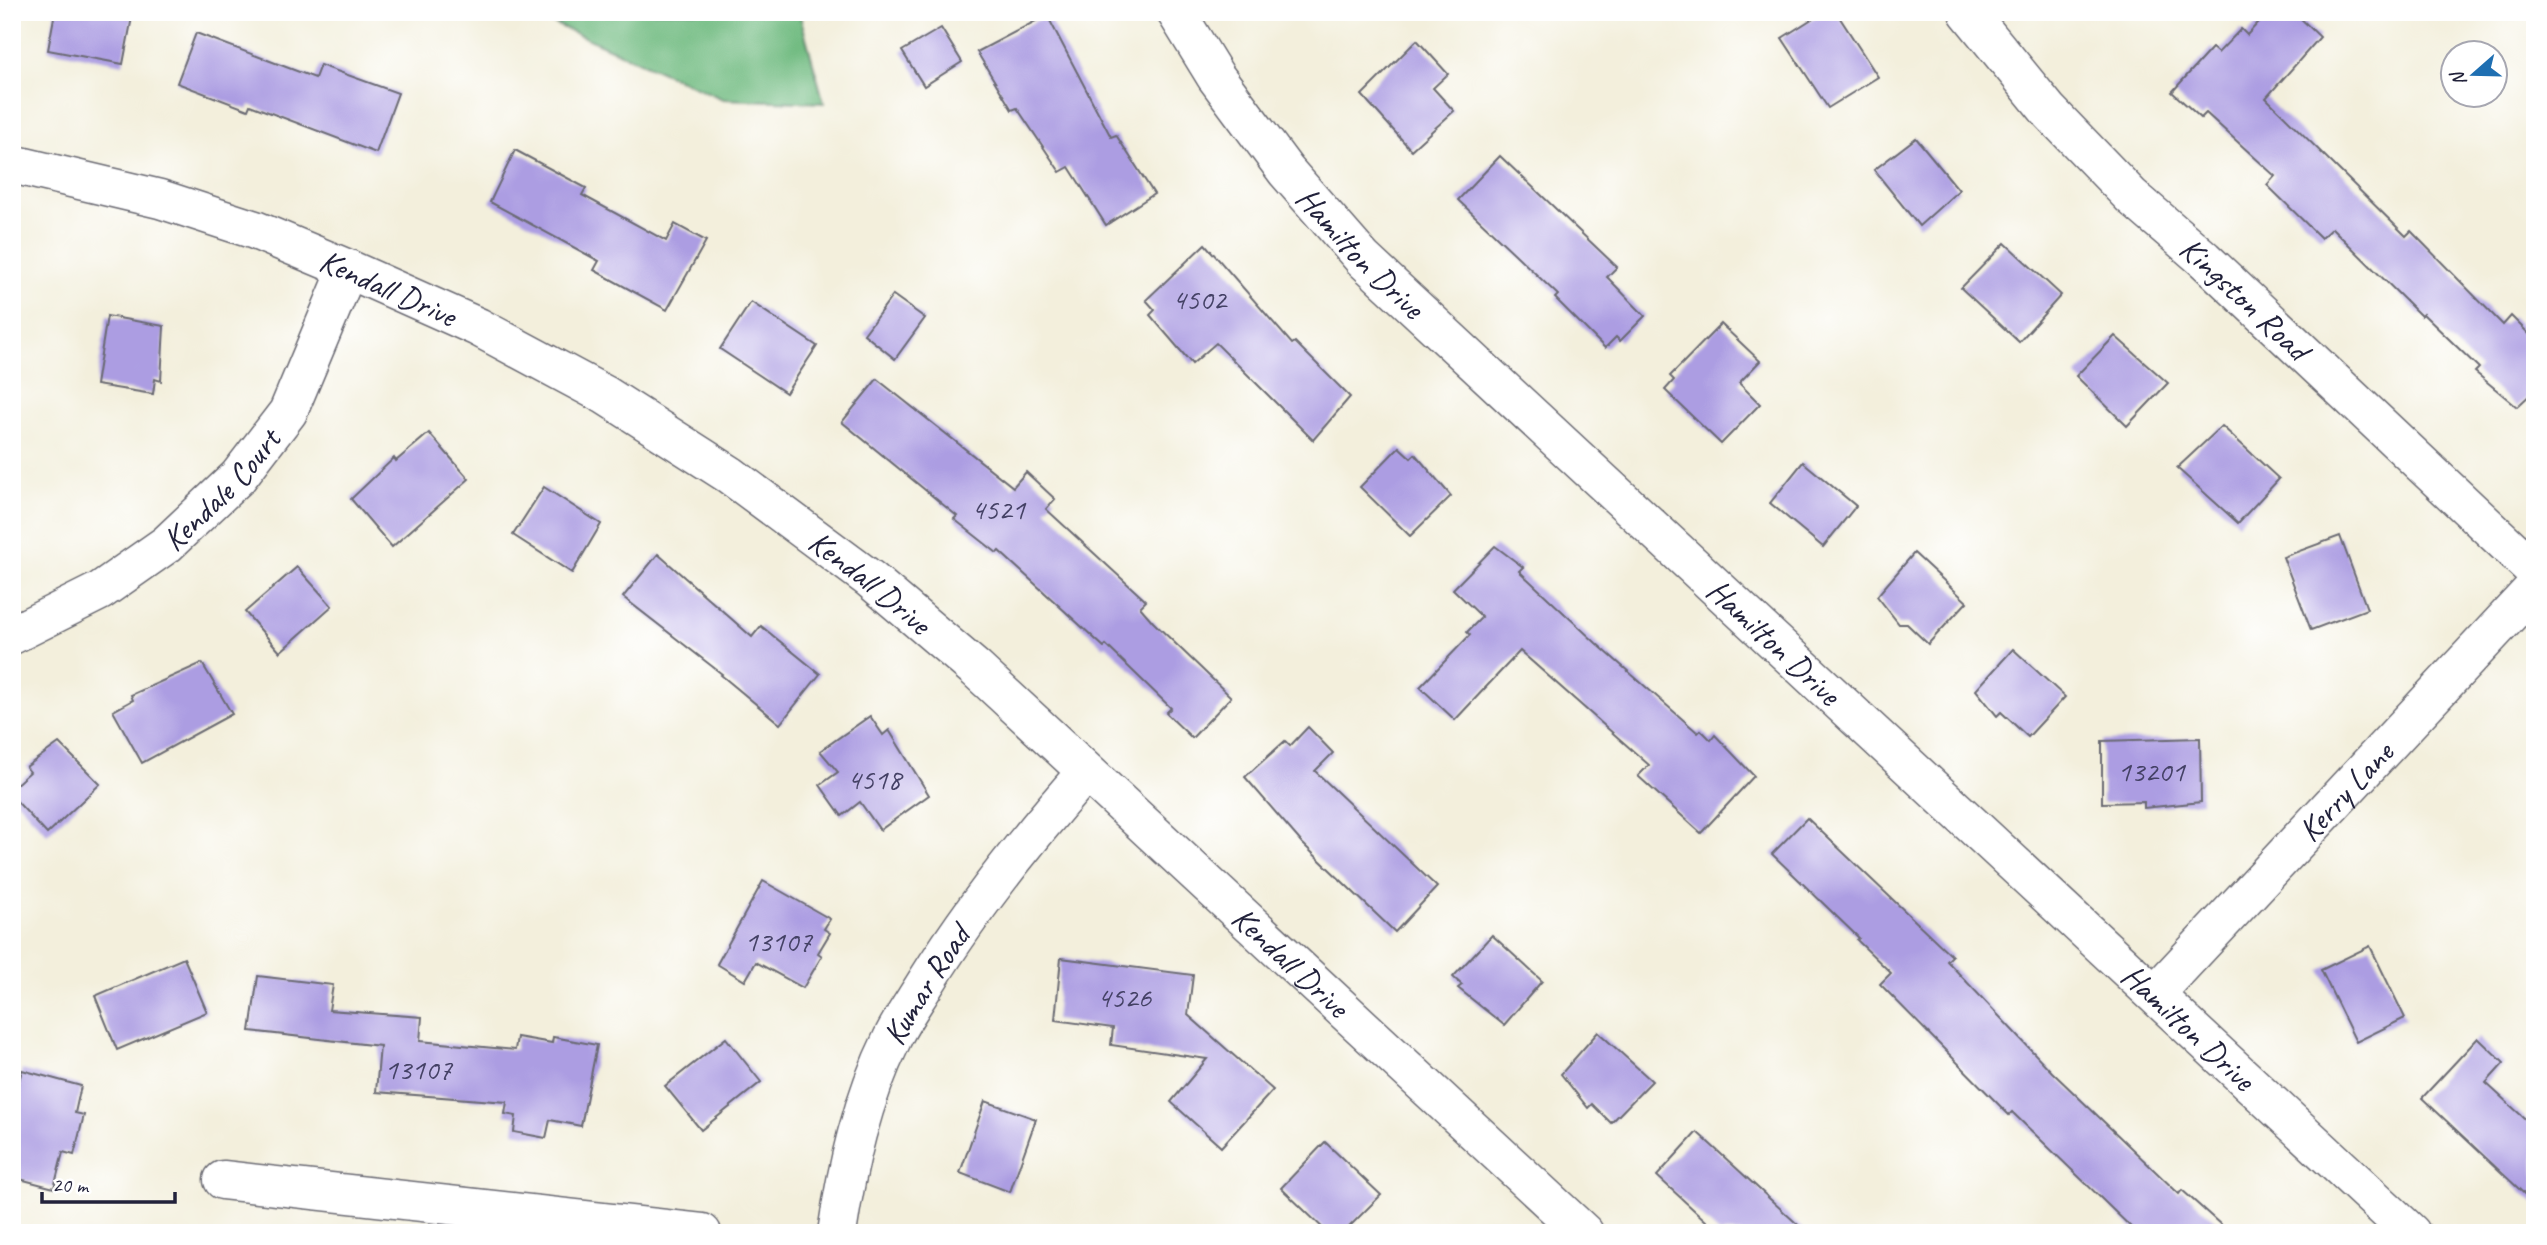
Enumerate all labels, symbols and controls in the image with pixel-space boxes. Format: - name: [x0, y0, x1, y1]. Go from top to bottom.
- north arrow: [2438, 38, 2508, 108]
- text: N: [2445, 67, 2472, 89]
- street label: Hamilton Drive: [1287, 178, 1435, 329]
- street label: Kingston Road: [2171, 228, 2322, 373]
- street label: Kendall Drive: [313, 240, 465, 338]
- house number: 4502: [1172, 280, 1229, 318]
- street label: Kendale Court: [153, 418, 291, 560]
- house number: 4521: [971, 490, 1027, 528]
- street label: Kendall Drive: [800, 521, 941, 645]
- street label: Hamilton Drive: [1698, 570, 1851, 716]
- street label: Kerry Lane: [2289, 731, 2404, 850]
- house number: 13201: [2117, 752, 2186, 790]
- house number: 4518: [847, 760, 903, 798]
- street label: Kendall Drive: [1223, 897, 1360, 1028]
- street label: Kumar Road: [873, 913, 982, 1052]
- house number: 13107: [744, 922, 813, 960]
- street label: Hamilton Drive: [2113, 955, 2266, 1101]
- house number: 4526: [1097, 978, 1153, 1016]
- house number: 13107: [384, 1050, 453, 1088]
- scale bar: [42, 1161, 175, 1205]
- text: 20 m: [52, 1172, 90, 1198]

